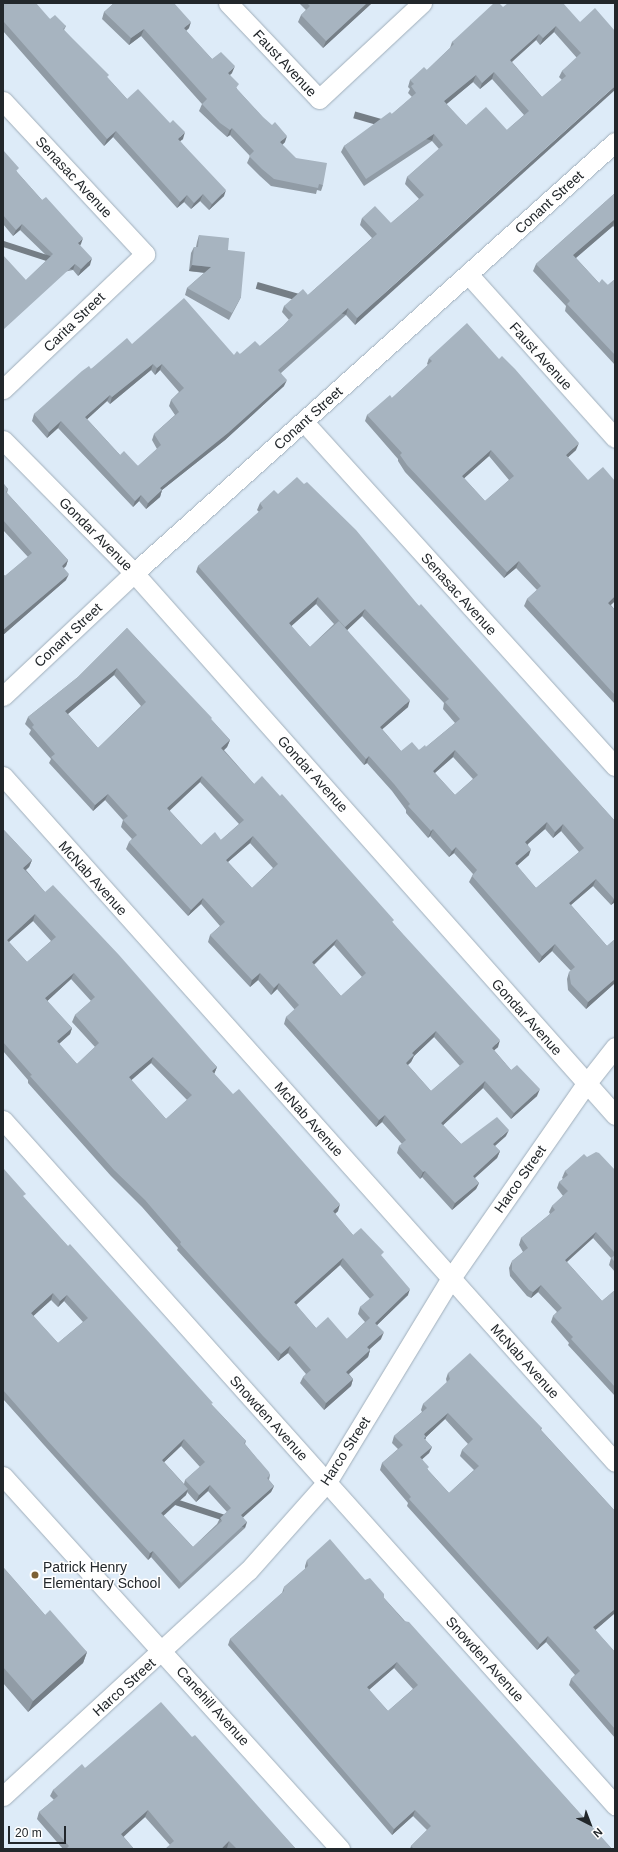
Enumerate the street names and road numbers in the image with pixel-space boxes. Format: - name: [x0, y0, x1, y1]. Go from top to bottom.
- street label: Faust Avenue: [249, 26, 321, 100]
- street label: Senasac Avenue: [32, 133, 116, 221]
- street label: Conant Street: [511, 167, 587, 237]
- street label: Carita Street: [40, 289, 108, 355]
- street label: Faust Avenue: [506, 318, 576, 394]
- street label: Conant Street: [270, 383, 346, 453]
- street label: Gondar Avenue: [55, 493, 137, 575]
- street label: Senasac Avenue: [417, 549, 501, 639]
- street label: Conant Street: [31, 599, 105, 671]
- street label: Gondar Avenue: [274, 732, 352, 816]
- street label: McNab Avenue: [55, 837, 131, 919]
- street label: Gondar Avenue: [488, 975, 566, 1059]
- street label: McNab Avenue: [271, 1078, 347, 1160]
- street label: Harco Street: [491, 1142, 549, 1216]
- street label: McNab Avenue: [487, 1320, 563, 1402]
- street label: Snowden Avenue: [226, 1372, 312, 1464]
- street label: Harco Street: [317, 1413, 373, 1489]
- street label: Snowden Avenue: [442, 1613, 528, 1705]
- street label: Harco Street: [89, 1654, 159, 1720]
- street label: Canehill Avenue: [173, 1663, 253, 1749]

